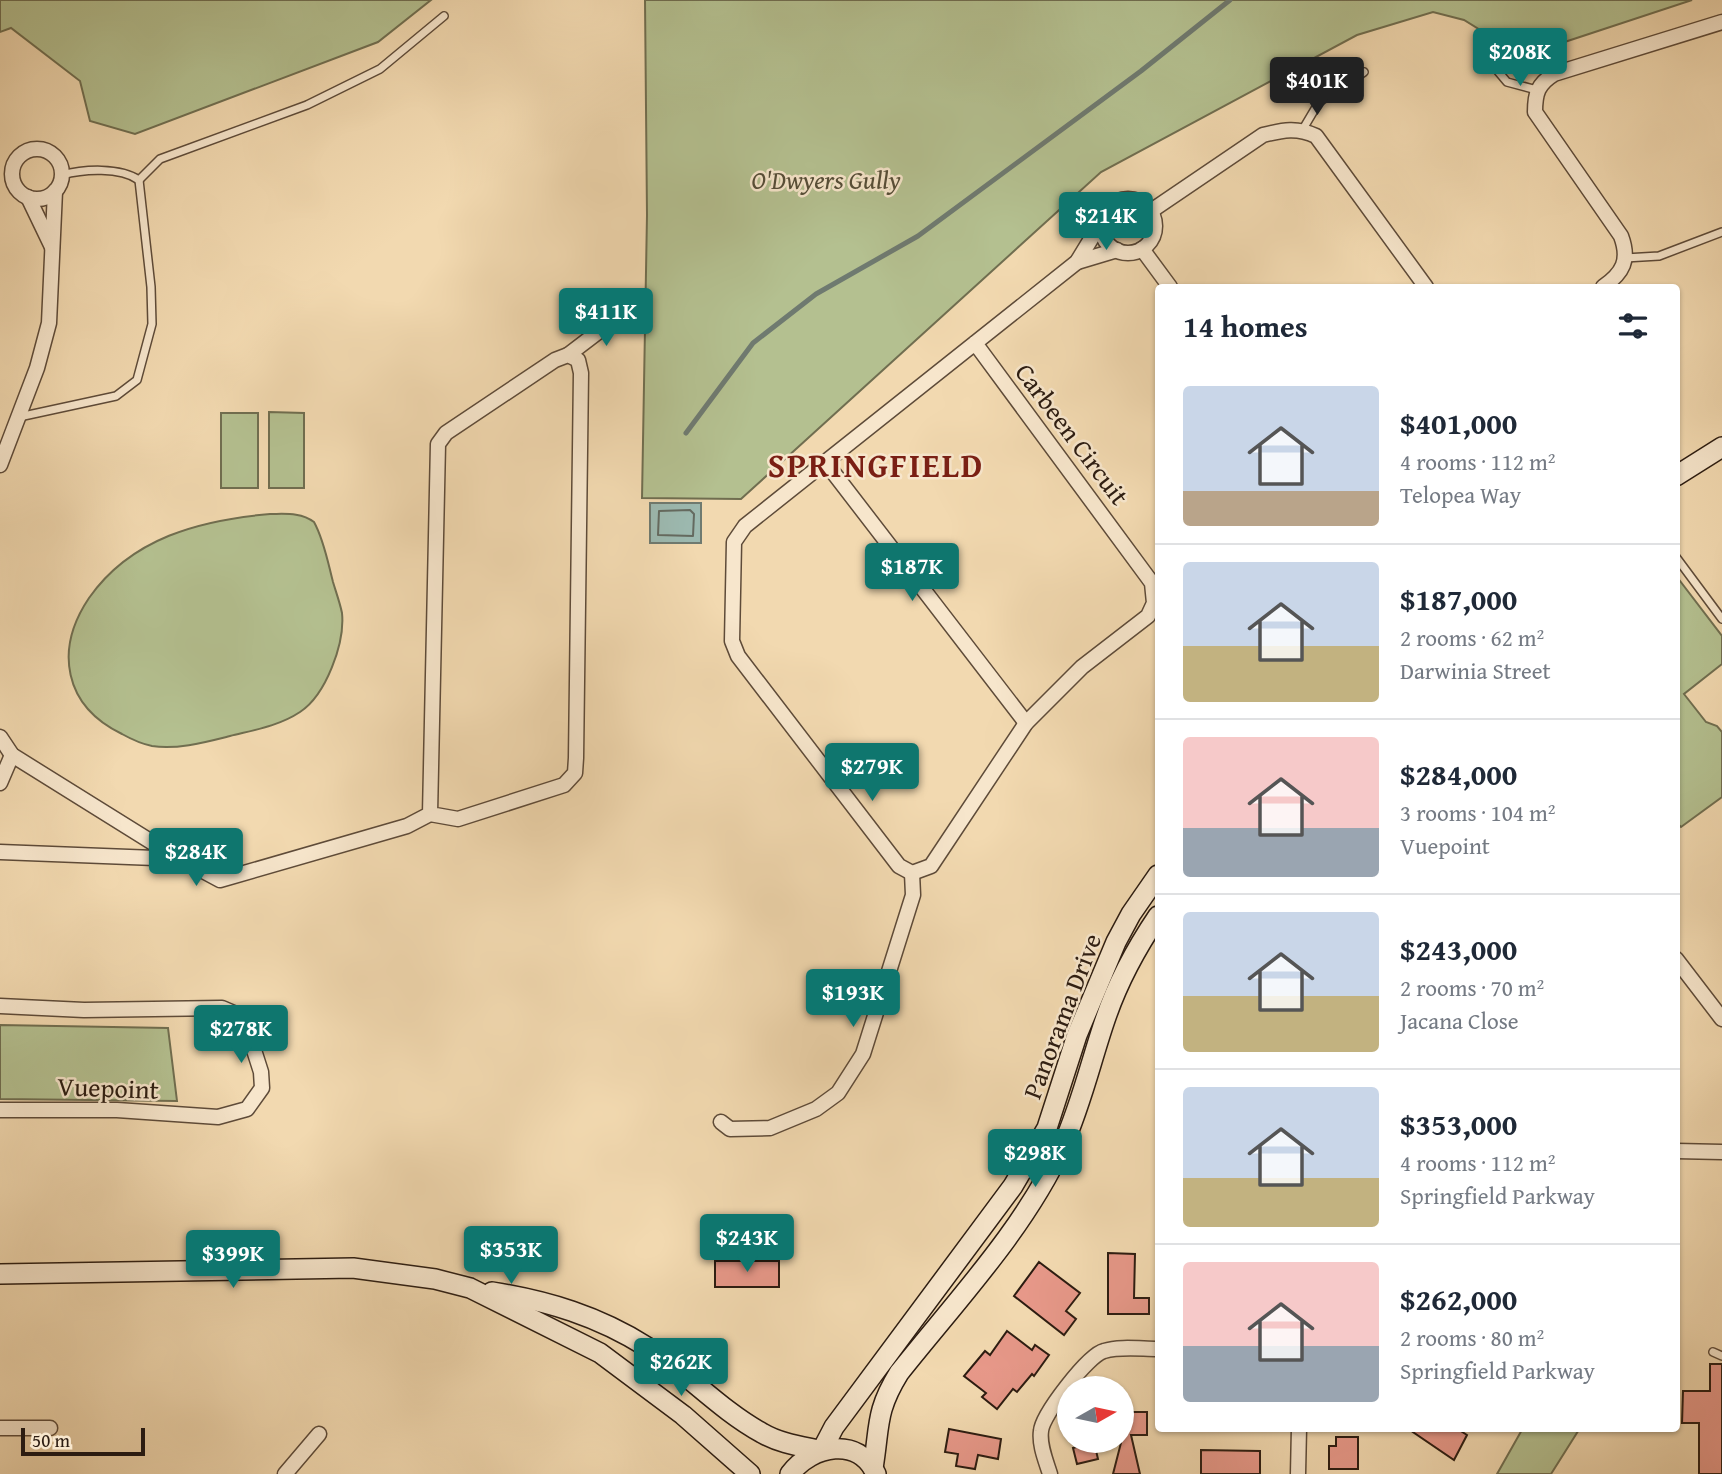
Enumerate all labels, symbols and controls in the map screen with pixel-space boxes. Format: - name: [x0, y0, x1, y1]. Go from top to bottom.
- pin: $208K: [1471, 28, 1569, 88]
- text: $208K: [1489, 34, 1551, 67]
- pin: $401K: [1268, 58, 1366, 117]
- text: $401K: [1286, 63, 1348, 96]
- park label: O'Dwyers Gully: [751, 160, 901, 199]
- pin: $214K: [1057, 192, 1155, 252]
- text: $214K: [1075, 198, 1137, 231]
- pin: $411K: [557, 288, 655, 348]
- text: $411K: [575, 294, 637, 327]
- text: 14 homes: [1183, 304, 1308, 348]
- icon: filters: [1614, 307, 1652, 345]
- street label: Carbeen Circuit: [1006, 354, 1139, 513]
- text: $401,000: [1400, 401, 1517, 445]
- icon: home: [1239, 414, 1323, 498]
- district label: SPRINGFIELD: [768, 441, 984, 489]
- text: 4 rooms · 112 m²: [1400, 445, 1555, 478]
- text: Telopea Way: [1400, 478, 1521, 511]
- pin: $187K: [863, 544, 961, 603]
- text: $187K: [881, 549, 943, 582]
- text: $187,000: [1400, 577, 1517, 621]
- icon: home: [1239, 590, 1323, 674]
- text: 2 rooms · 62 m²: [1400, 621, 1544, 654]
- text: Darwinia Street: [1400, 654, 1551, 687]
- pin: $279K: [823, 744, 921, 803]
- text: $279K: [841, 749, 903, 782]
- text: $284,000: [1400, 752, 1517, 796]
- icon: home: [1239, 765, 1323, 849]
- text: 3 rooms · 104 m²: [1400, 796, 1555, 829]
- pin: $284K: [147, 828, 245, 888]
- text: Vuepoint: [1400, 829, 1490, 862]
- text: $284K: [165, 834, 227, 867]
- street label: Panorama Drive: [1012, 927, 1111, 1104]
- text: $243,000: [1400, 927, 1517, 971]
- icon: home: [1239, 940, 1323, 1024]
- pin: $193K: [804, 970, 902, 1029]
- text: 2 rooms · 70 m²: [1400, 971, 1544, 1004]
- text: $193K: [822, 975, 884, 1008]
- text: Jacana Close: [1400, 1004, 1519, 1037]
- pin: $278K: [192, 1006, 290, 1065]
- text: $278K: [210, 1011, 272, 1044]
- street label: Vuepoint: [57, 1066, 160, 1109]
- text: $353,000: [1400, 1102, 1517, 1146]
- icon: home: [1239, 1115, 1323, 1199]
- pin: $298K: [986, 1130, 1084, 1189]
- text: $298K: [1004, 1135, 1066, 1168]
- text: 4 rooms · 112 m²: [1400, 1146, 1555, 1179]
- text: Springfield Parkway: [1400, 1179, 1595, 1212]
- pin: $243K: [698, 1214, 796, 1274]
- text: $243K: [716, 1220, 778, 1253]
- pin: $353K: [462, 1226, 560, 1286]
- pin: $399K: [184, 1230, 282, 1290]
- text: $353K: [480, 1232, 542, 1265]
- text: $399K: [202, 1236, 264, 1269]
- text: $262,000: [1400, 1277, 1517, 1321]
- icon: home: [1239, 1290, 1323, 1374]
- text: 2 rooms · 80 m²: [1400, 1321, 1544, 1354]
- pin: $262K: [632, 1338, 730, 1398]
- text: $262K: [650, 1344, 712, 1377]
- text: Springfield Parkway: [1400, 1354, 1595, 1387]
- north arrow: [1057, 1376, 1134, 1452]
- map controls: [1057, 1376, 1134, 1453]
- scale bar: [21, 1425, 145, 1457]
- text: 50 m: [32, 1426, 70, 1454]

